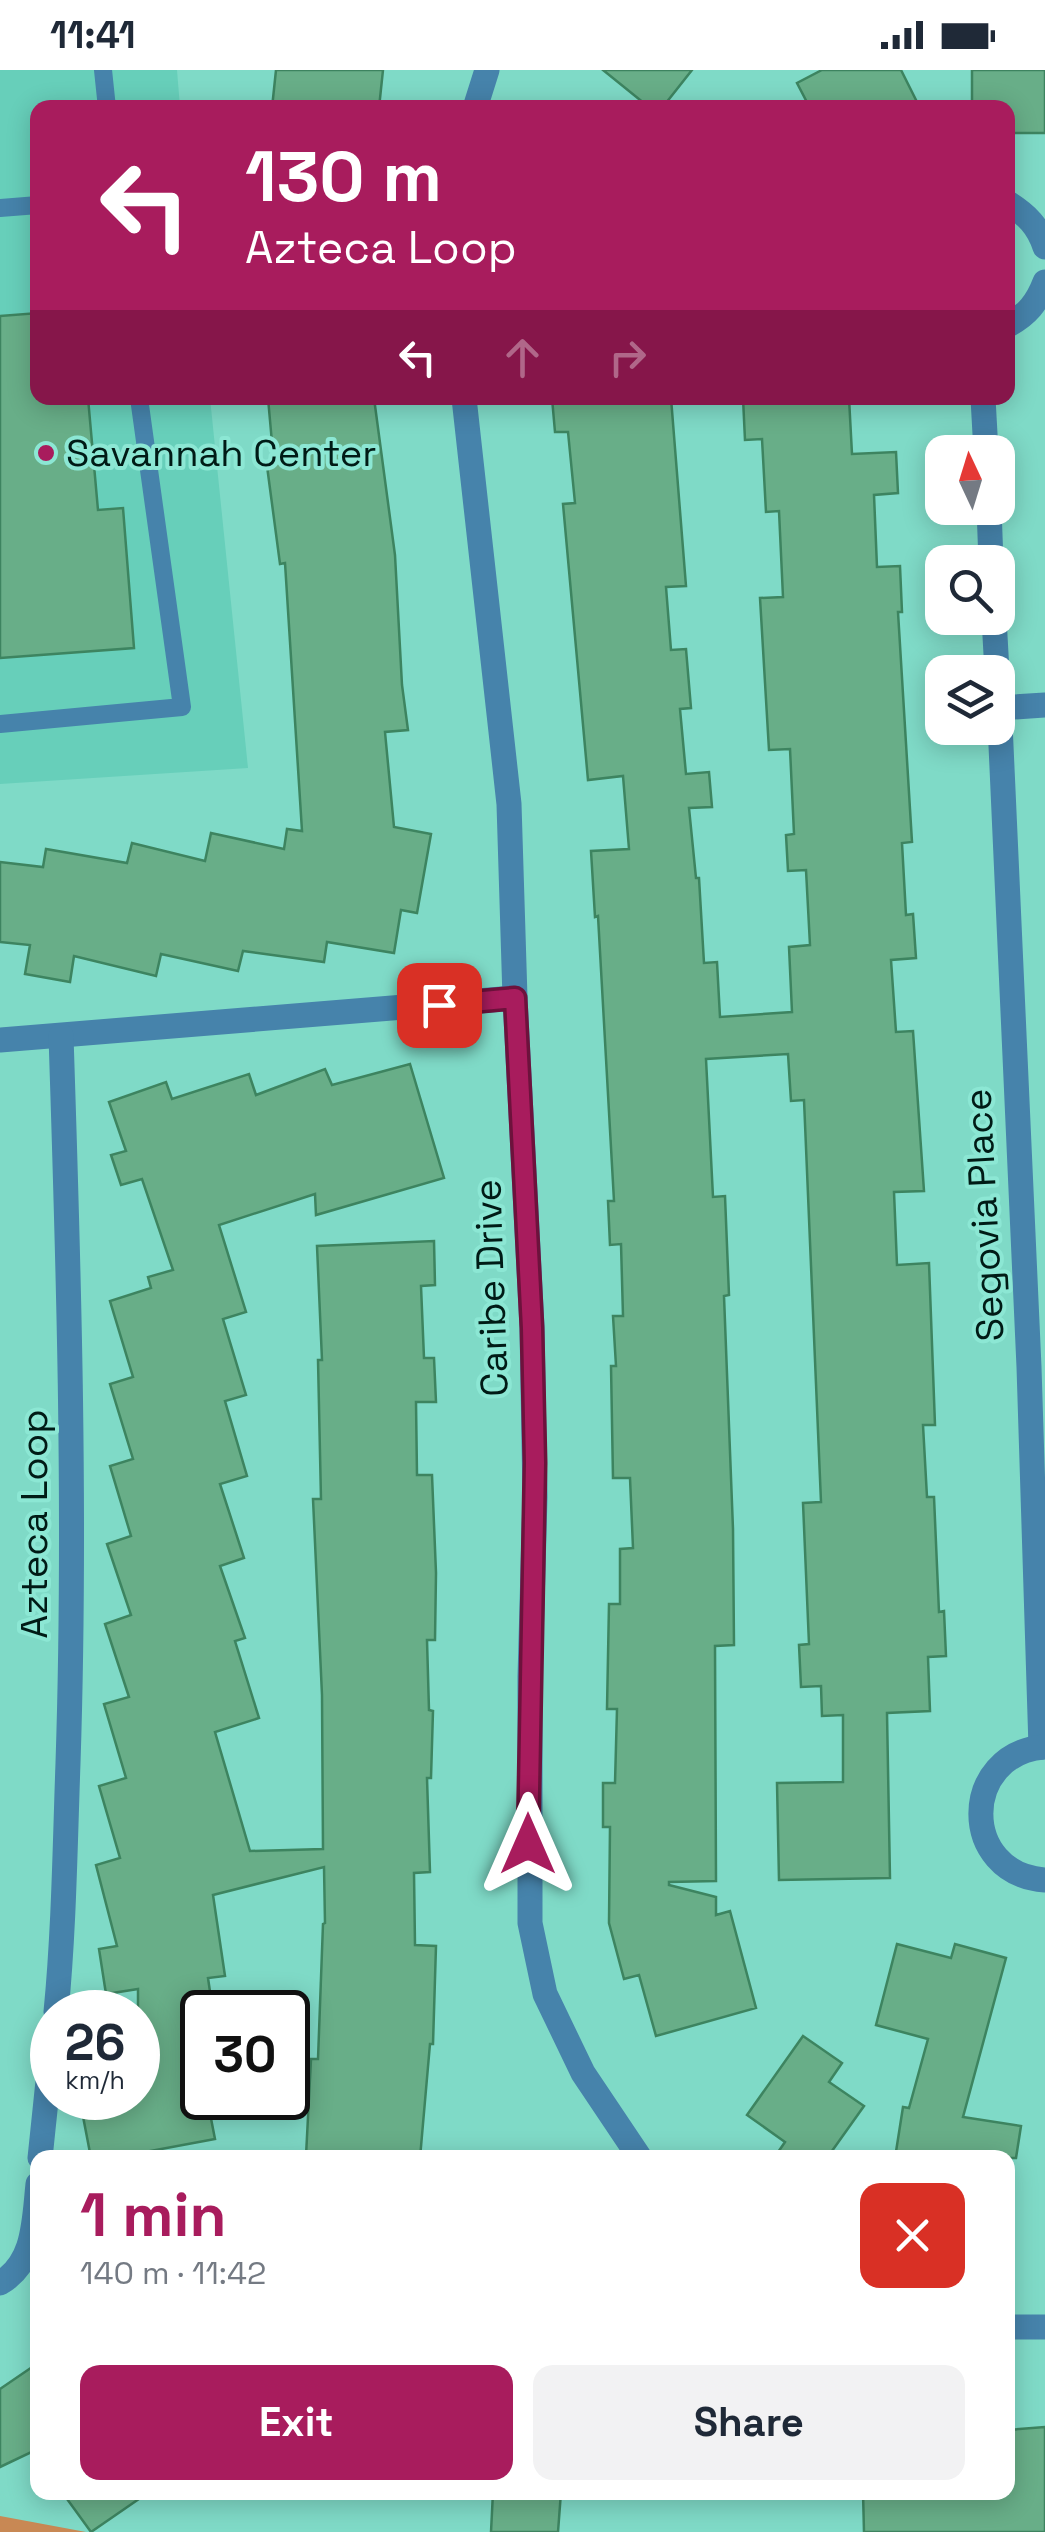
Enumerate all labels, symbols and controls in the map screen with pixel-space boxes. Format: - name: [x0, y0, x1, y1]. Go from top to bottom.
- text: 11:41: [50, 11, 136, 59]
- text: 130 m: [245, 132, 442, 221]
- icon: left: [80, 140, 210, 270]
- text: Azteca Loop: [245, 219, 517, 276]
- icon: left: [390, 330, 445, 385]
- icon: ahead: [495, 330, 550, 385]
- icon: right: [600, 330, 655, 385]
- place label: Savannah Center: [66, 429, 377, 477]
- north arrow: [925, 435, 1015, 525]
- map controls: [925, 435, 1015, 745]
- marker: Savannah Center: [35, 442, 57, 464]
- button: search: [925, 545, 1015, 635]
- button: layers: [925, 655, 1015, 745]
- pin: [397, 963, 482, 1048]
- icon: arrive: [412, 978, 467, 1033]
- street label: Segovia Place: [953, 1087, 1015, 1343]
- street label: Caribe Drive: [463, 1178, 519, 1398]
- street label: Azteca Loop: [10, 1409, 58, 1639]
- position arrow: [476, 1792, 580, 1896]
- speed limit sign: 30: [180, 1990, 310, 2120]
- text: 26: [65, 2011, 125, 2075]
- text: km/h: [65, 2064, 125, 2096]
- text: 1 min: [80, 2177, 227, 2254]
- button: close: [860, 2183, 965, 2288]
- text: 140 m · 11:42: [80, 2253, 266, 2293]
- button: Exit: [80, 2365, 513, 2480]
- button: Share: [533, 2365, 965, 2480]

